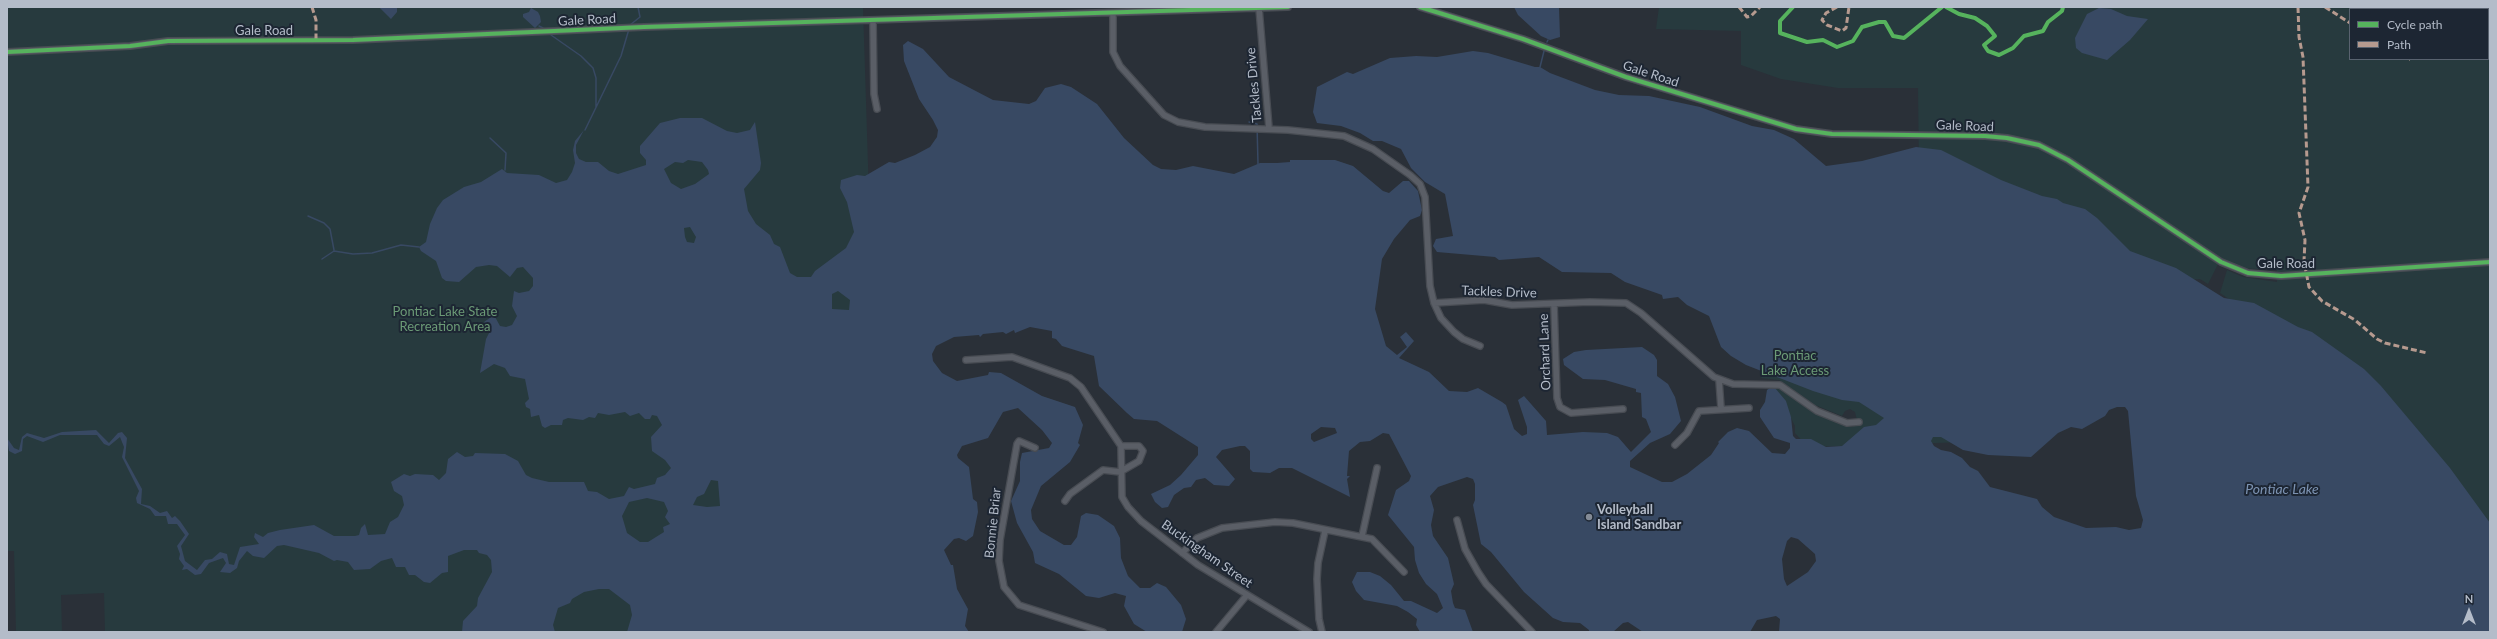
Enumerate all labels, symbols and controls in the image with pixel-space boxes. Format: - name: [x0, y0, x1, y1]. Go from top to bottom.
- legend: [2349, 8, 2489, 60]
- street label: Gale Road: [558, 11, 616, 29]
- text: Cycle path: [2387, 17, 2442, 32]
- street label: Gale Road: [235, 23, 293, 39]
- text: Path: [2387, 37, 2411, 52]
- street label: Tackles Drive: [1243, 47, 1265, 123]
- street label: Gale Road: [1621, 58, 1681, 90]
- street label: Gale Road: [1936, 117, 1994, 135]
- street label: Gale Road: [2257, 256, 2315, 272]
- street label: Tackles Drive: [1461, 283, 1537, 301]
- park label: Pontiac Lake State Recreation Area: [393, 304, 497, 335]
- street label: Orchard Lane: [1536, 313, 1554, 391]
- park label: Pontiac Lake Access: [1761, 348, 1829, 379]
- water label: Pontiac Lake: [2245, 481, 2319, 497]
- street label: Bonnie Briar: [982, 487, 1004, 559]
- place label: Volleyball Island Sandbar: [1597, 502, 1681, 533]
- marker: Volleyball Island Sandbar: [1584, 512, 1594, 522]
- street label: Buckingham Street: [1159, 517, 1255, 591]
- north arrow: [2449, 591, 2489, 631]
- text: N: [2465, 592, 2473, 605]

